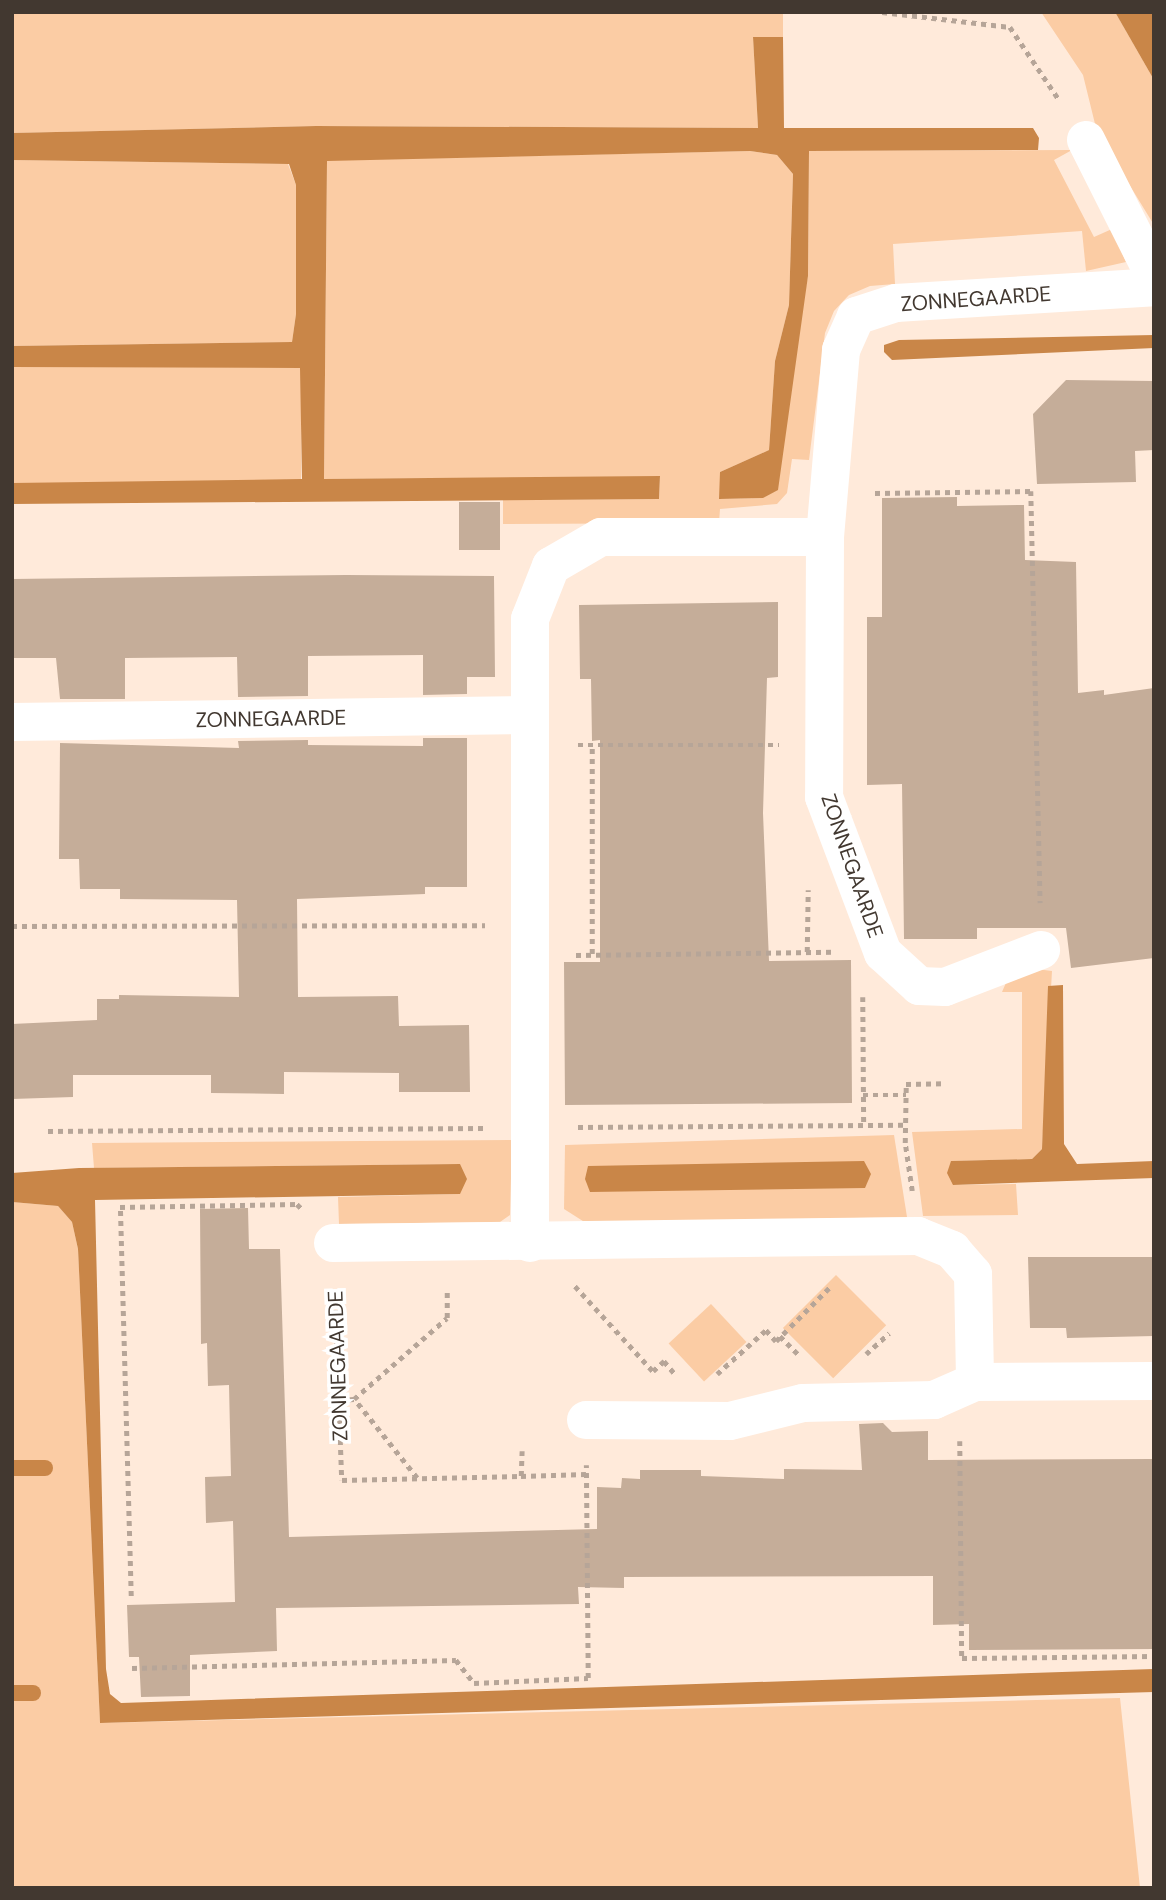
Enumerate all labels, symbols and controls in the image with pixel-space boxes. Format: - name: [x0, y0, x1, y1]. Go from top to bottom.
- street label: ZONNEGAARDE: [900, 281, 1052, 317]
- street label: ZONNEGAARDE: [195, 705, 347, 733]
- street label: ZONNEGAARDE: [816, 791, 888, 941]
- street label: ZONNEGAARDE: [323, 1290, 353, 1442]

